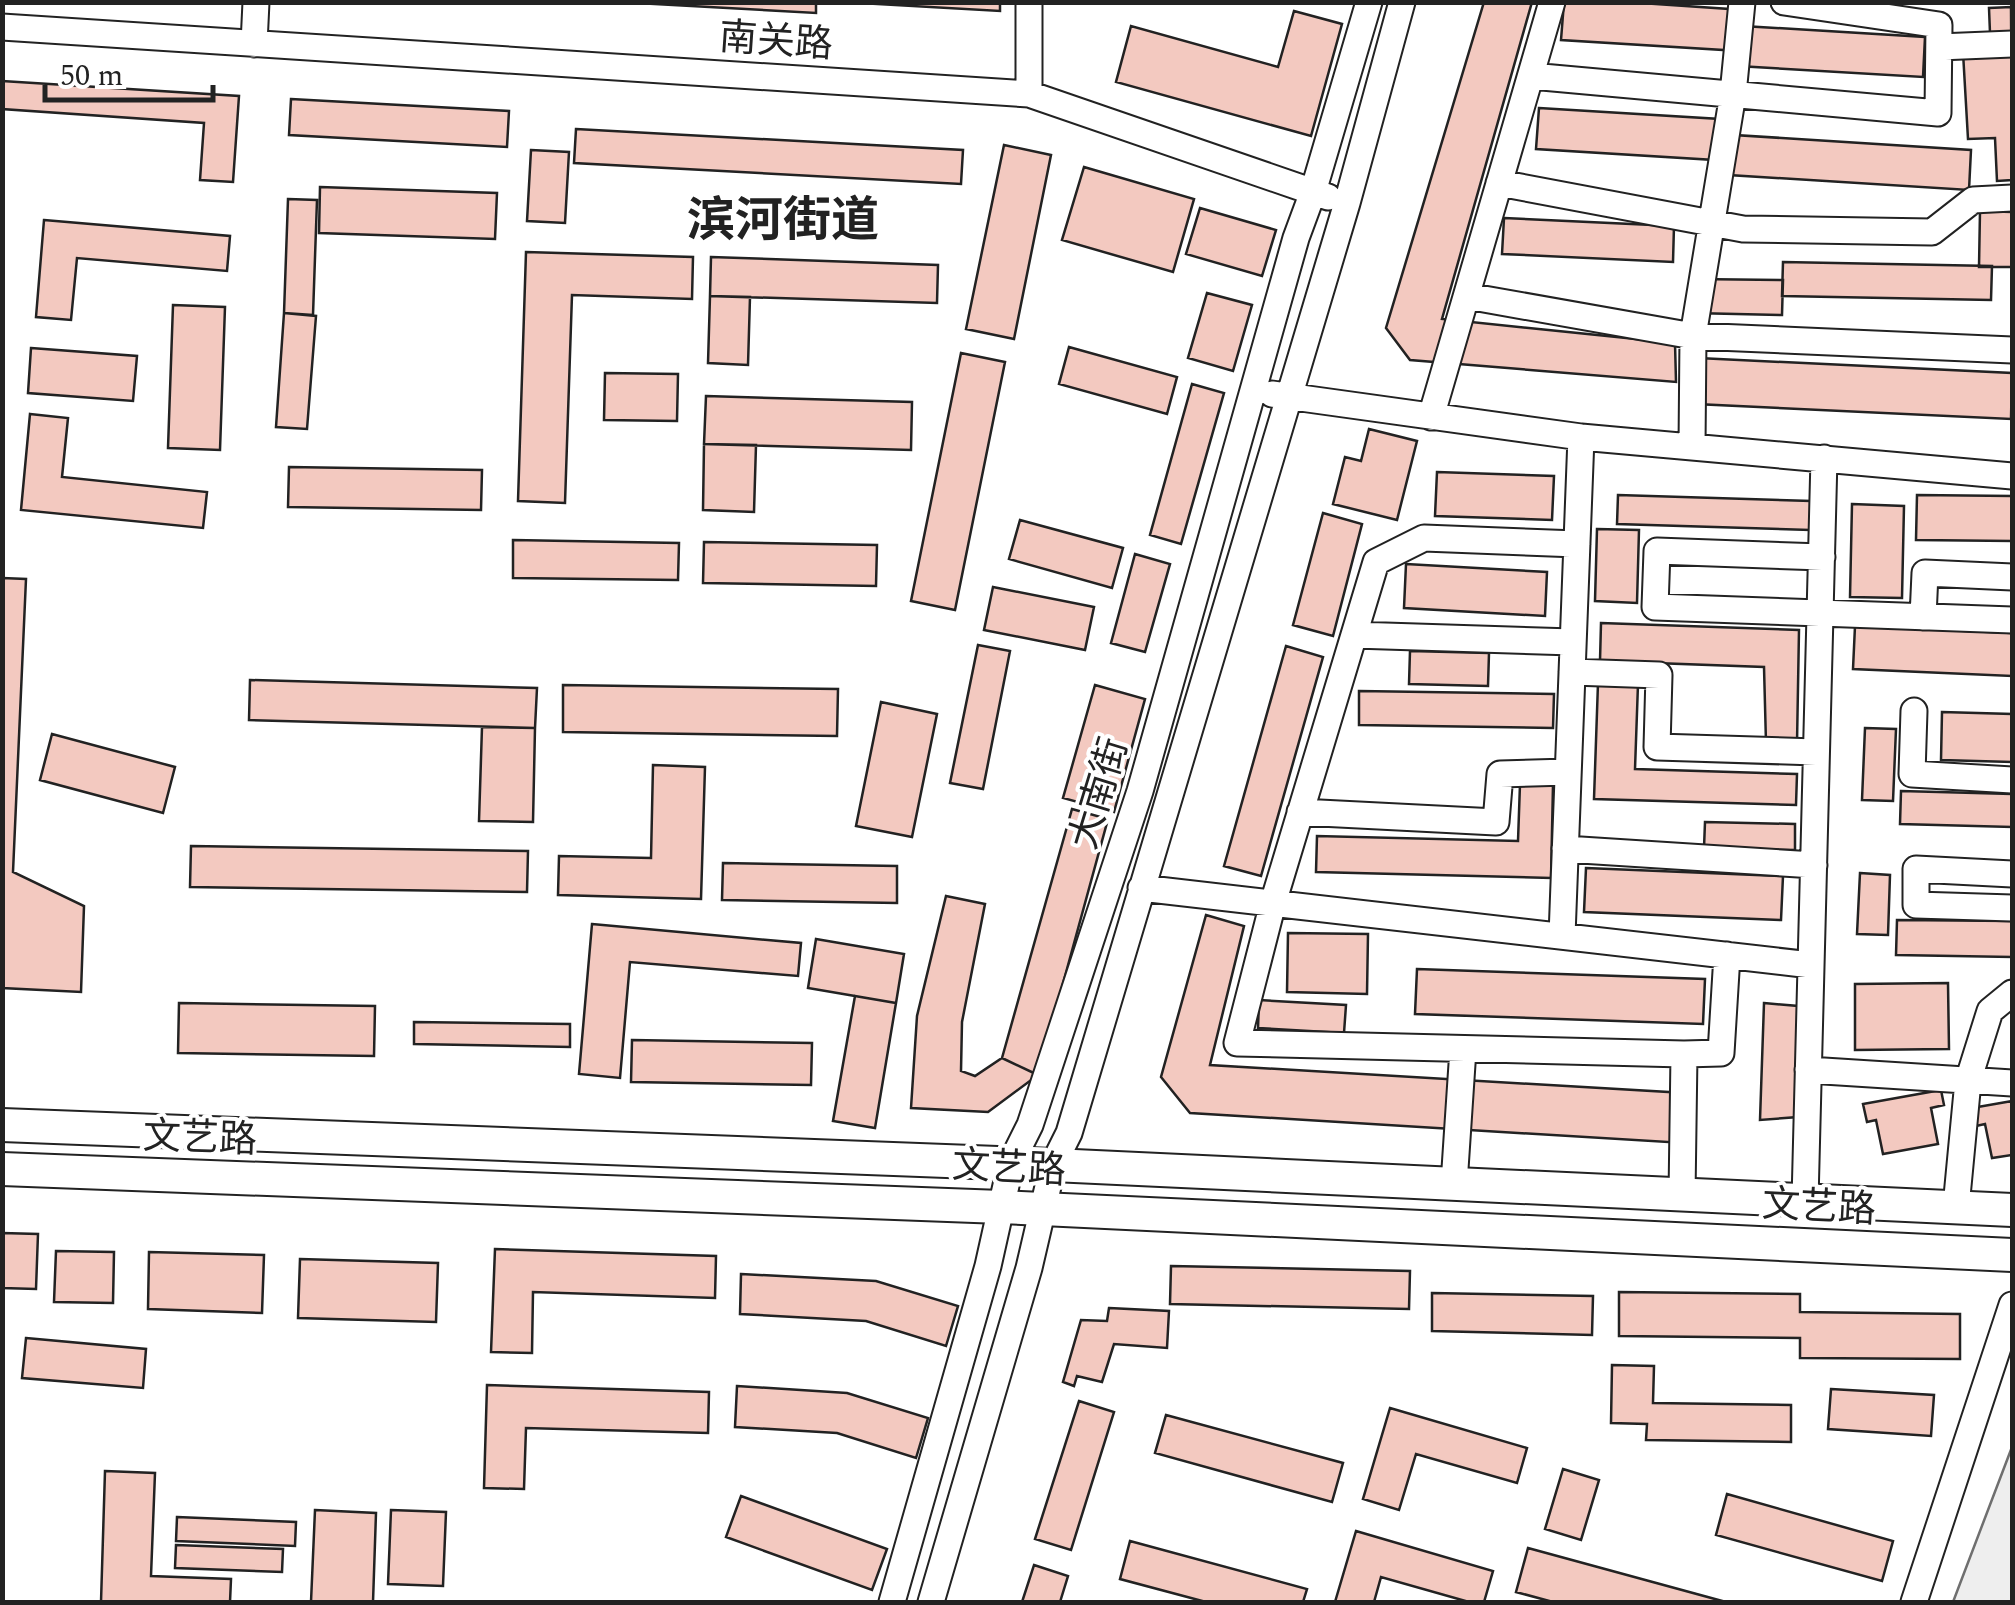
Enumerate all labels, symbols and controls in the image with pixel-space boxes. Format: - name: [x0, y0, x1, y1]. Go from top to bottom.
- street label: 南关路: [717, 9, 835, 75]
- scale bar: [45, 40, 212, 102]
- text: 50 m: [60, 53, 123, 99]
- district label: 滨河街道: [687, 185, 879, 258]
- street label: 大南街: [1056, 731, 1144, 857]
- street label: 文艺路: [142, 1108, 258, 1170]
- street label: 文艺路: [950, 1137, 1067, 1201]
- street label: 文艺路: [1760, 1176, 1877, 1240]

